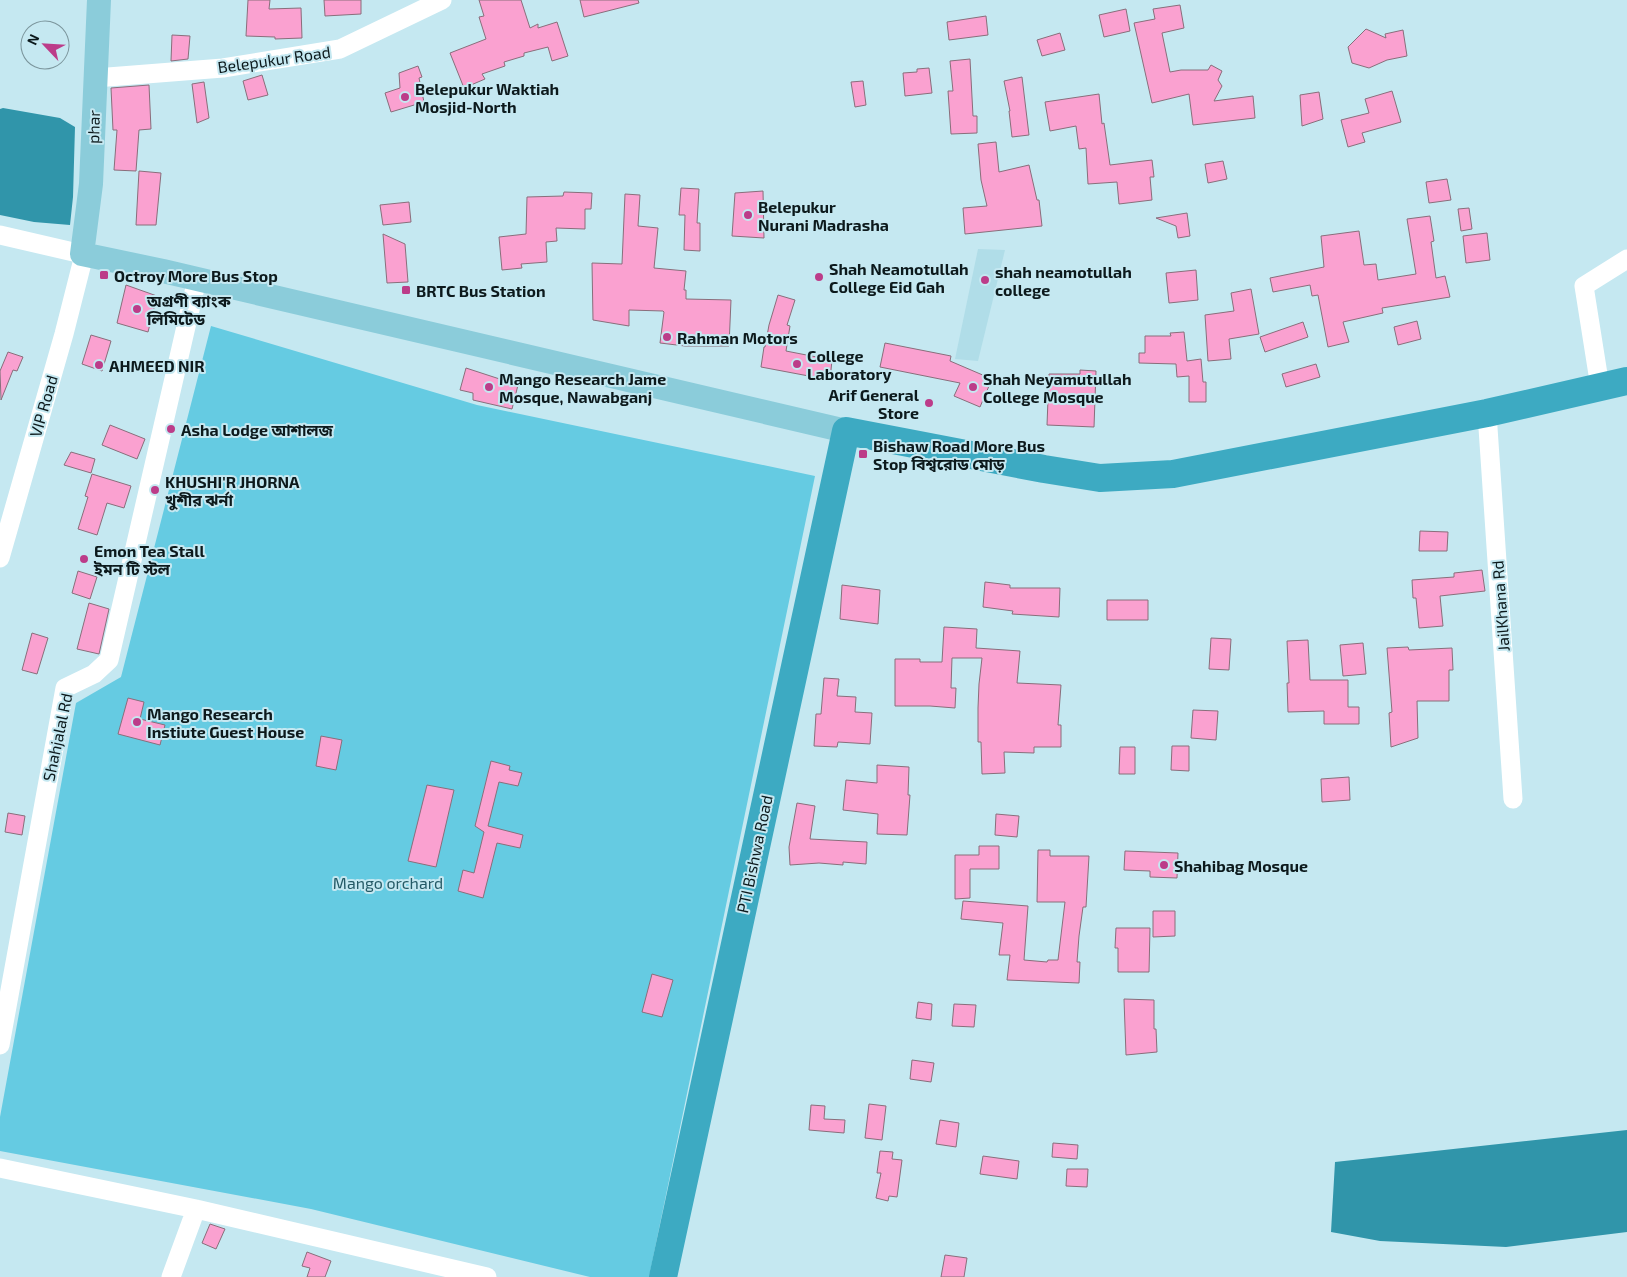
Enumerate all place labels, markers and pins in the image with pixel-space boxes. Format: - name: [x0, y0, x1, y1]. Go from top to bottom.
- place label: Belepukur Waktiah Mosjid-North: [415, 79, 559, 116]
- marker: Belepukur Waktiah Mosjid-North: [399, 91, 411, 103]
- place label: Belepukur Nurani Madrasha: [758, 197, 889, 234]
- marker: Belepukur Nurani Madrasha: [742, 209, 754, 221]
- place label: Shah Neamotullah College Eid Gah: [829, 259, 969, 296]
- place label: shah neamotullah college: [995, 262, 1132, 299]
- place label: Octroy More Bus Stop: [114, 266, 278, 286]
- marker: Octroy More Bus Stop: [98, 269, 110, 281]
- marker: Shah Neamotullah College Eid Gah: [813, 271, 825, 283]
- marker: shah neamotullah college: [979, 274, 991, 286]
- place label: BRTC Bus Station: [416, 281, 546, 300]
- marker: BRTC Bus Station: [400, 284, 412, 296]
- place label: অগ্রণী ব্যাংক লিমিটেড: [146, 291, 232, 328]
- marker: অগ্রণী ব্যাংক লিমিটেড: [131, 303, 143, 315]
- place label: Rahman Motors: [677, 328, 798, 347]
- marker: Rahman Motors: [661, 331, 673, 343]
- place label: College Laboratory: [807, 346, 891, 384]
- place label: AHMEED NIR: [109, 356, 205, 375]
- marker: College Laboratory: [791, 358, 803, 370]
- marker: AHMEED NIR: [93, 359, 105, 371]
- place label: Mango Research Jame Mosque, Nawabganj: [499, 369, 666, 406]
- place label: Shah Neyamutullah College Mosque: [983, 369, 1132, 406]
- marker: Mango Research Jame Mosque, Nawabganj: [483, 381, 495, 393]
- marker: Shah Neyamutullah College Mosque: [967, 381, 979, 393]
- place label: Arif General Store: [828, 385, 920, 422]
- marker: Arif General Store: [923, 397, 935, 409]
- place label: Asha Lodge আশালজ: [181, 420, 334, 439]
- marker: Asha Lodge আশালজ: [165, 423, 177, 435]
- place label: Bishaw Road More Bus Stop বিশ্বরোড মোড়: [873, 436, 1045, 473]
- marker: Bishaw Road More Bus Stop বিশ্বরোড মোড়: [857, 448, 869, 460]
- place label: KHUSHI'R JHORNA খুশীর ঝর্না: [165, 472, 300, 511]
- marker: KHUSHI'R JHORNA খুশীর ঝর্না: [149, 484, 161, 496]
- place label: Emon Tea Stall ইমন টি স্টল: [93, 541, 205, 578]
- marker: Emon Tea Stall ইমন টি স্টল: [78, 553, 90, 565]
- place label: Mango Research Instiute Guest House: [147, 704, 304, 741]
- marker: Mango Research Instiute Guest House: [131, 716, 143, 728]
- place label: Shahibag Mosque: [1174, 856, 1308, 875]
- marker: Shahibag Mosque: [1158, 859, 1170, 871]

